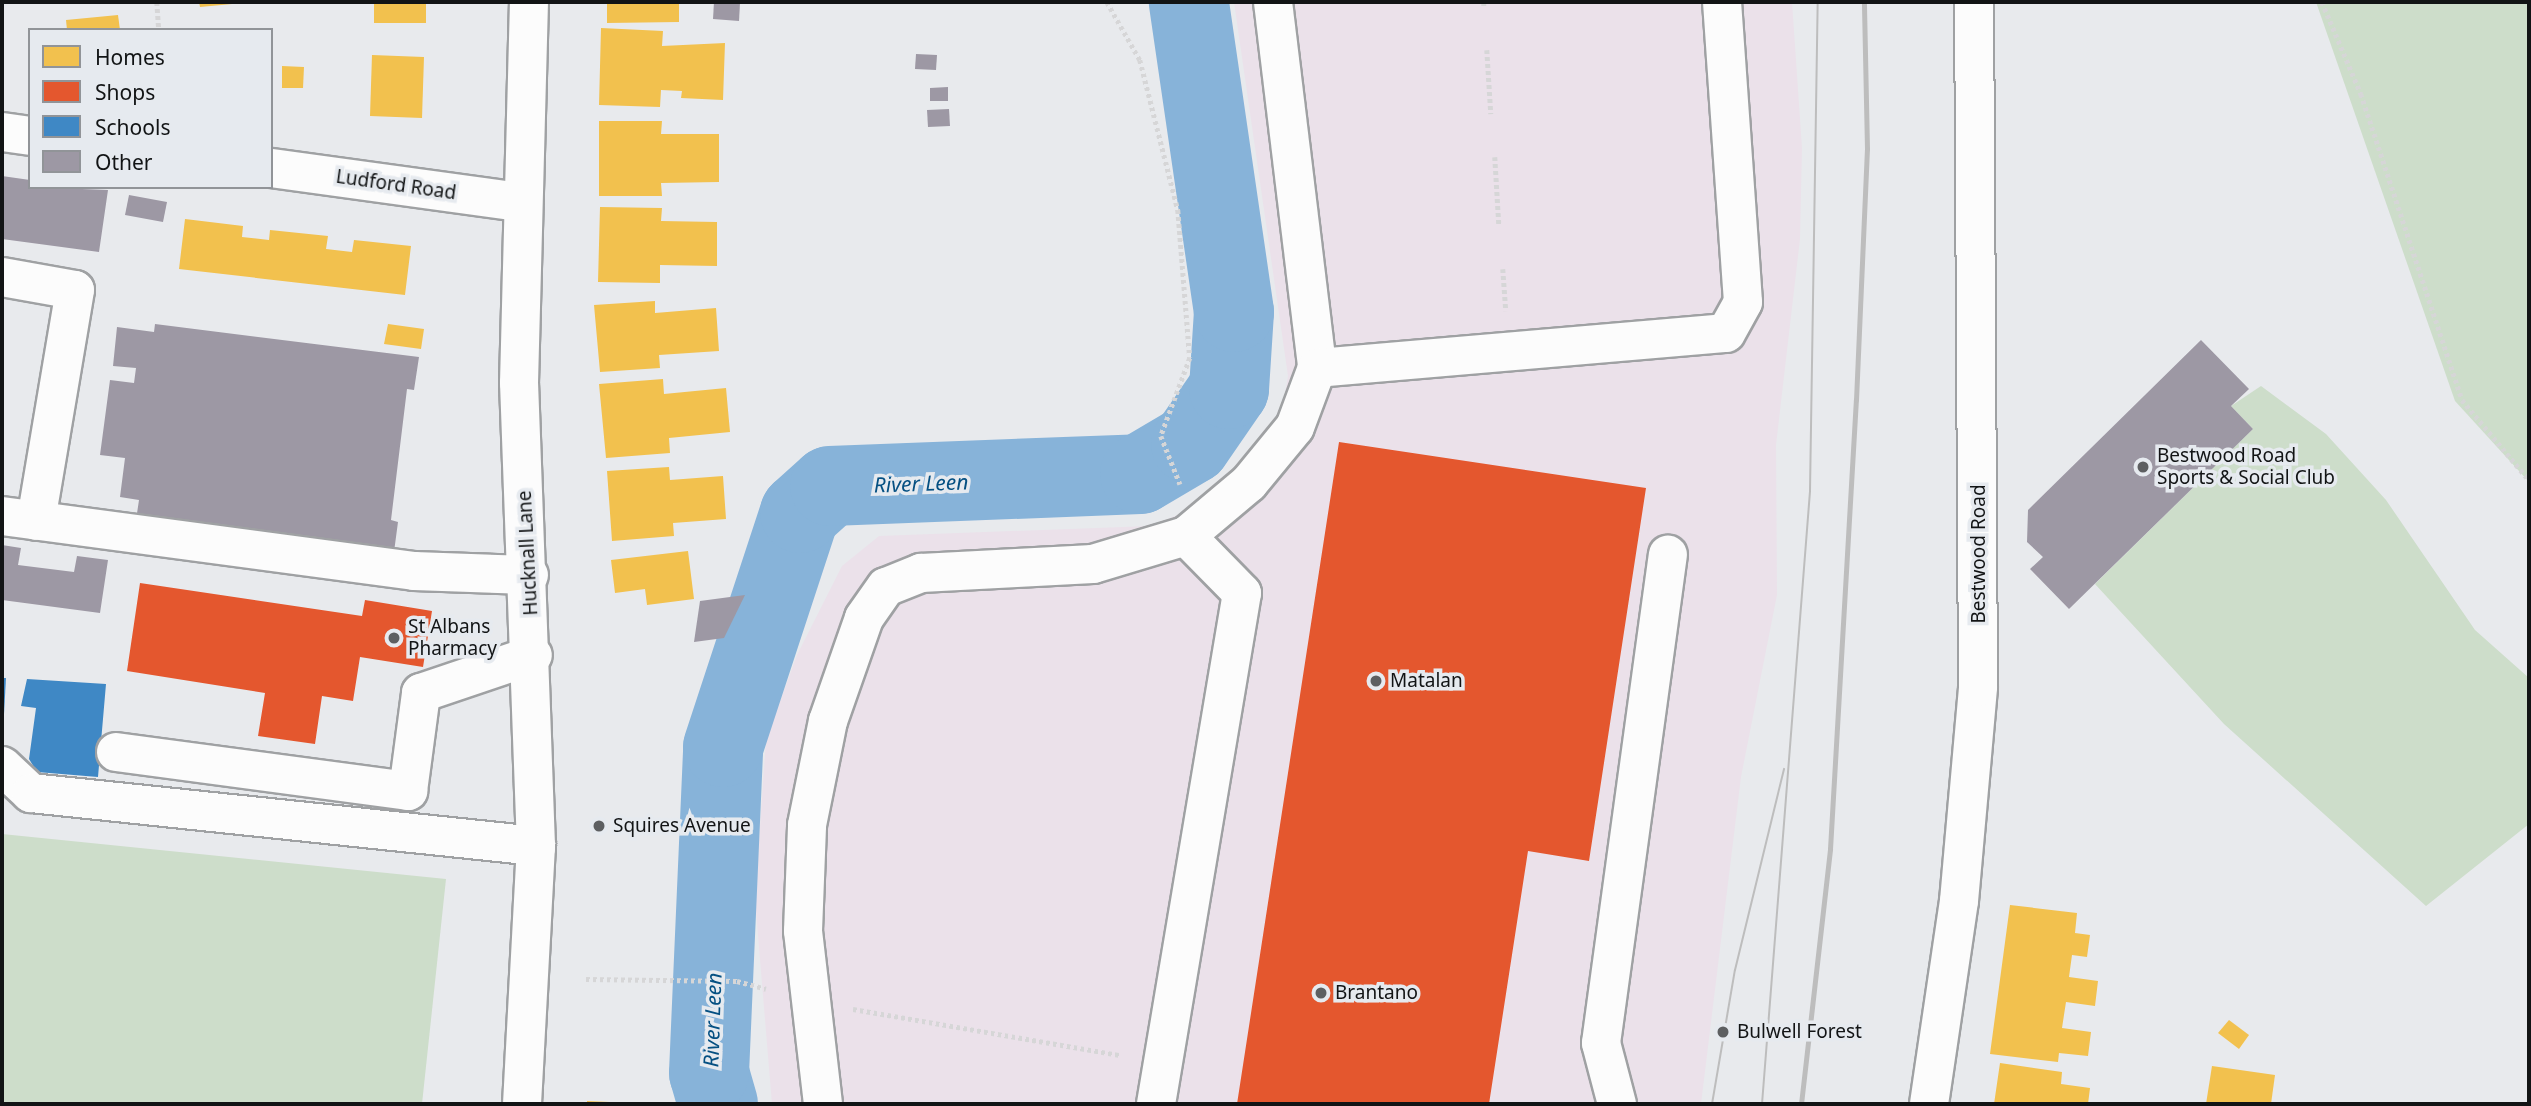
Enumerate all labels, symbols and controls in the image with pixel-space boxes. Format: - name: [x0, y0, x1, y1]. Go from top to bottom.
- legend: [28, 28, 273, 189]
- text: Homes: [95, 43, 165, 71]
- text: Shops: [95, 78, 155, 106]
- text: Schools: [95, 113, 170, 141]
- text: Other: [95, 148, 152, 176]
- street label: Ludford Road: [334, 165, 458, 205]
- place label: Bestwood Road Sports & Social Club: [2157, 445, 2335, 489]
- marker: Bestwood Road Sports & Social Club: [2135, 459, 2151, 475]
- water label: River Leen: [873, 469, 969, 497]
- street label: Bestwood Road: [1968, 484, 1990, 624]
- street label: Hucknall Lane: [513, 490, 543, 616]
- place label: St Albans Pharmacy: [408, 616, 497, 660]
- marker: St Albans Pharmacy: [386, 630, 402, 646]
- place label: Matalan: [1390, 670, 1463, 692]
- marker: Matalan: [1368, 673, 1384, 689]
- place label: Squires Avenue: [613, 815, 751, 837]
- marker: Squires Avenue: [591, 818, 607, 834]
- water label: River Leen: [698, 972, 726, 1068]
- place label: Brantano: [1335, 982, 1418, 1004]
- marker: Brantano: [1313, 985, 1329, 1001]
- place label: Bulwell Forest: [1737, 1021, 1862, 1043]
- marker: Bulwell Forest: [1715, 1024, 1731, 1040]

